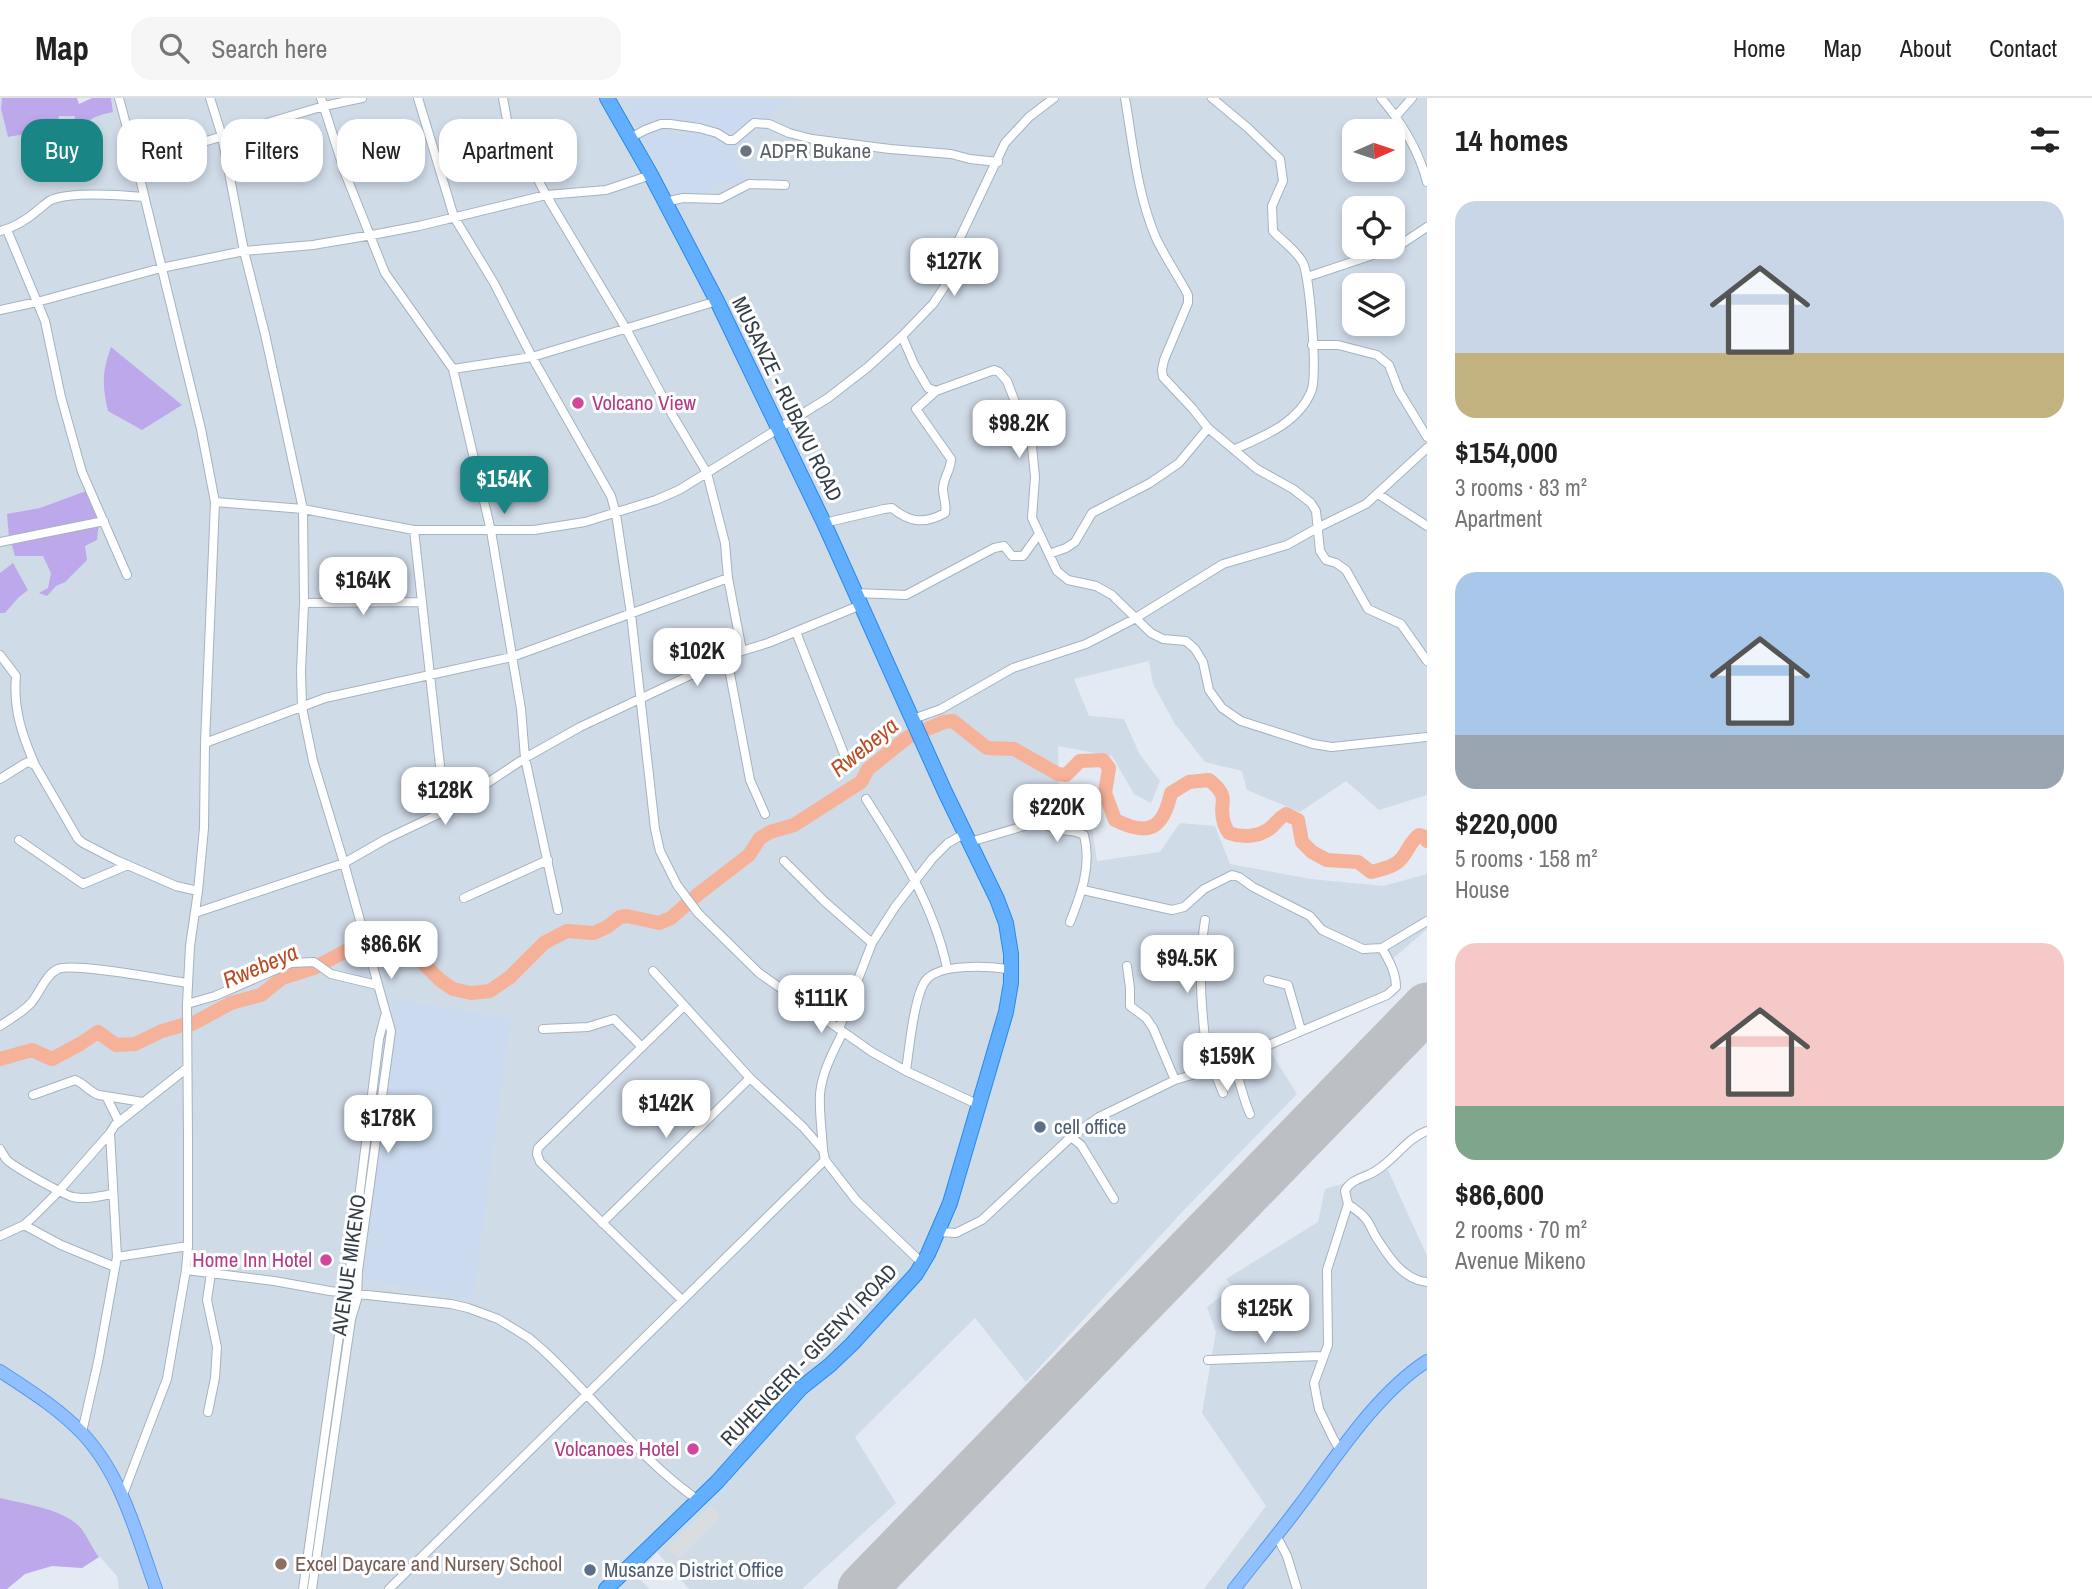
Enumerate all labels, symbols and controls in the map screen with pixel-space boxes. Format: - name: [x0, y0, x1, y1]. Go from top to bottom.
- search box: [131, 17, 621, 80]
- text: Map: [35, 26, 89, 70]
- icon: search: [155, 29, 193, 67]
- text: Search here: [211, 31, 327, 66]
- text: Home: [1733, 32, 1785, 64]
- text: Map: [1823, 32, 1862, 64]
- text: About: [1900, 32, 1951, 64]
- text: Contact: [1989, 32, 2057, 64]
- chip: Buy: [21, 119, 103, 182]
- chip: Rent: [117, 119, 207, 182]
- chip: Filters: [221, 119, 323, 182]
- chip: New: [337, 119, 425, 182]
- chip: Apartment: [439, 119, 577, 182]
- north arrow: [1342, 119, 1405, 182]
- map controls: [1342, 119, 1405, 336]
- text: 14 homes: [1455, 120, 1569, 160]
- icon: filters: [2026, 121, 2064, 159]
- place label: ADPR Bukane: [759, 136, 871, 165]
- marker: ADPR Bukane: [738, 143, 754, 159]
- button: locate: [1342, 196, 1405, 259]
- pin: $127K: [905, 238, 1003, 298]
- text: $127K: [926, 245, 982, 276]
- icon: home: [1697, 247, 1823, 373]
- button: layers: [1342, 273, 1405, 336]
- street label: MUSANZE - RUBAVU ROAD: [725, 292, 850, 506]
- place label: Volcano View: [592, 388, 697, 417]
- marker: Volcano View: [570, 395, 586, 411]
- pin: $98.2K: [962, 400, 1076, 460]
- text: $98.2K: [989, 407, 1049, 438]
- text: $154,000: [1455, 432, 1558, 472]
- pin: $154K: [455, 456, 553, 516]
- text: $154K: [476, 463, 532, 494]
- text: 3 rooms · 83 m²: [1455, 472, 1587, 503]
- text: Apartment: [1455, 503, 1542, 534]
- pin: $164K: [314, 558, 412, 617]
- text: $164K: [335, 564, 391, 595]
- icon: home: [1697, 618, 1823, 744]
- pin: $102K: [648, 628, 746, 688]
- text: $102K: [669, 635, 725, 666]
- water label: Rwebeya: [823, 710, 904, 783]
- pin: $128K: [396, 768, 494, 827]
- text: $128K: [417, 774, 473, 805]
- pin: $220K: [1008, 784, 1106, 844]
- text: $220K: [1029, 791, 1085, 822]
- text: $220,000: [1455, 803, 1558, 843]
- text: 5 rooms · 158 m²: [1455, 843, 1598, 874]
- text: House: [1455, 874, 1510, 905]
- pin: $86.6K: [334, 922, 448, 981]
- text: $86.6K: [361, 928, 421, 959]
- water label: Rwebeya: [218, 936, 302, 995]
- pin: $94.5K: [1130, 936, 1244, 995]
- text: $94.5K: [1157, 942, 1217, 973]
- pin: $111K: [772, 976, 870, 1035]
- text: $111K: [794, 982, 848, 1013]
- icon: home: [1697, 989, 1823, 1115]
- pin: $159K: [1178, 1034, 1276, 1093]
- text: $159K: [1199, 1040, 1255, 1071]
- pin: $142K: [617, 1080, 715, 1140]
- text: $142K: [638, 1087, 694, 1118]
- pin: $178K: [339, 1096, 437, 1155]
- text: $178K: [360, 1102, 416, 1133]
- place label: cell office: [1054, 1112, 1126, 1141]
- marker: cell office: [1032, 1119, 1048, 1135]
- text: $86,600: [1455, 1174, 1544, 1214]
- street label: AVENUE MIKENO: [324, 1192, 373, 1338]
- text: 2 rooms · 70 m²: [1455, 1214, 1587, 1245]
- place label: Home Inn Hotel: [192, 1245, 312, 1274]
- text: Avenue Mikeno: [1455, 1245, 1586, 1276]
- marker: Home Inn Hotel: [318, 1252, 334, 1268]
- street label: RUHENGERI - GISENYI ROAD: [714, 1257, 903, 1452]
- pin: $125K: [1216, 1286, 1314, 1345]
- text: $125K: [1237, 1292, 1293, 1323]
- place label: Volcanoes Hotel: [555, 1434, 679, 1463]
- marker: Volcanoes Hotel: [685, 1441, 701, 1457]
- place label: Excel Daycare and Nursery School: [295, 1549, 562, 1578]
- place label: Musanze District Office: [604, 1555, 784, 1584]
- marker: Excel Daycare and Nursery School: [273, 1556, 289, 1572]
- marker: Musanze District Office: [582, 1562, 598, 1578]

